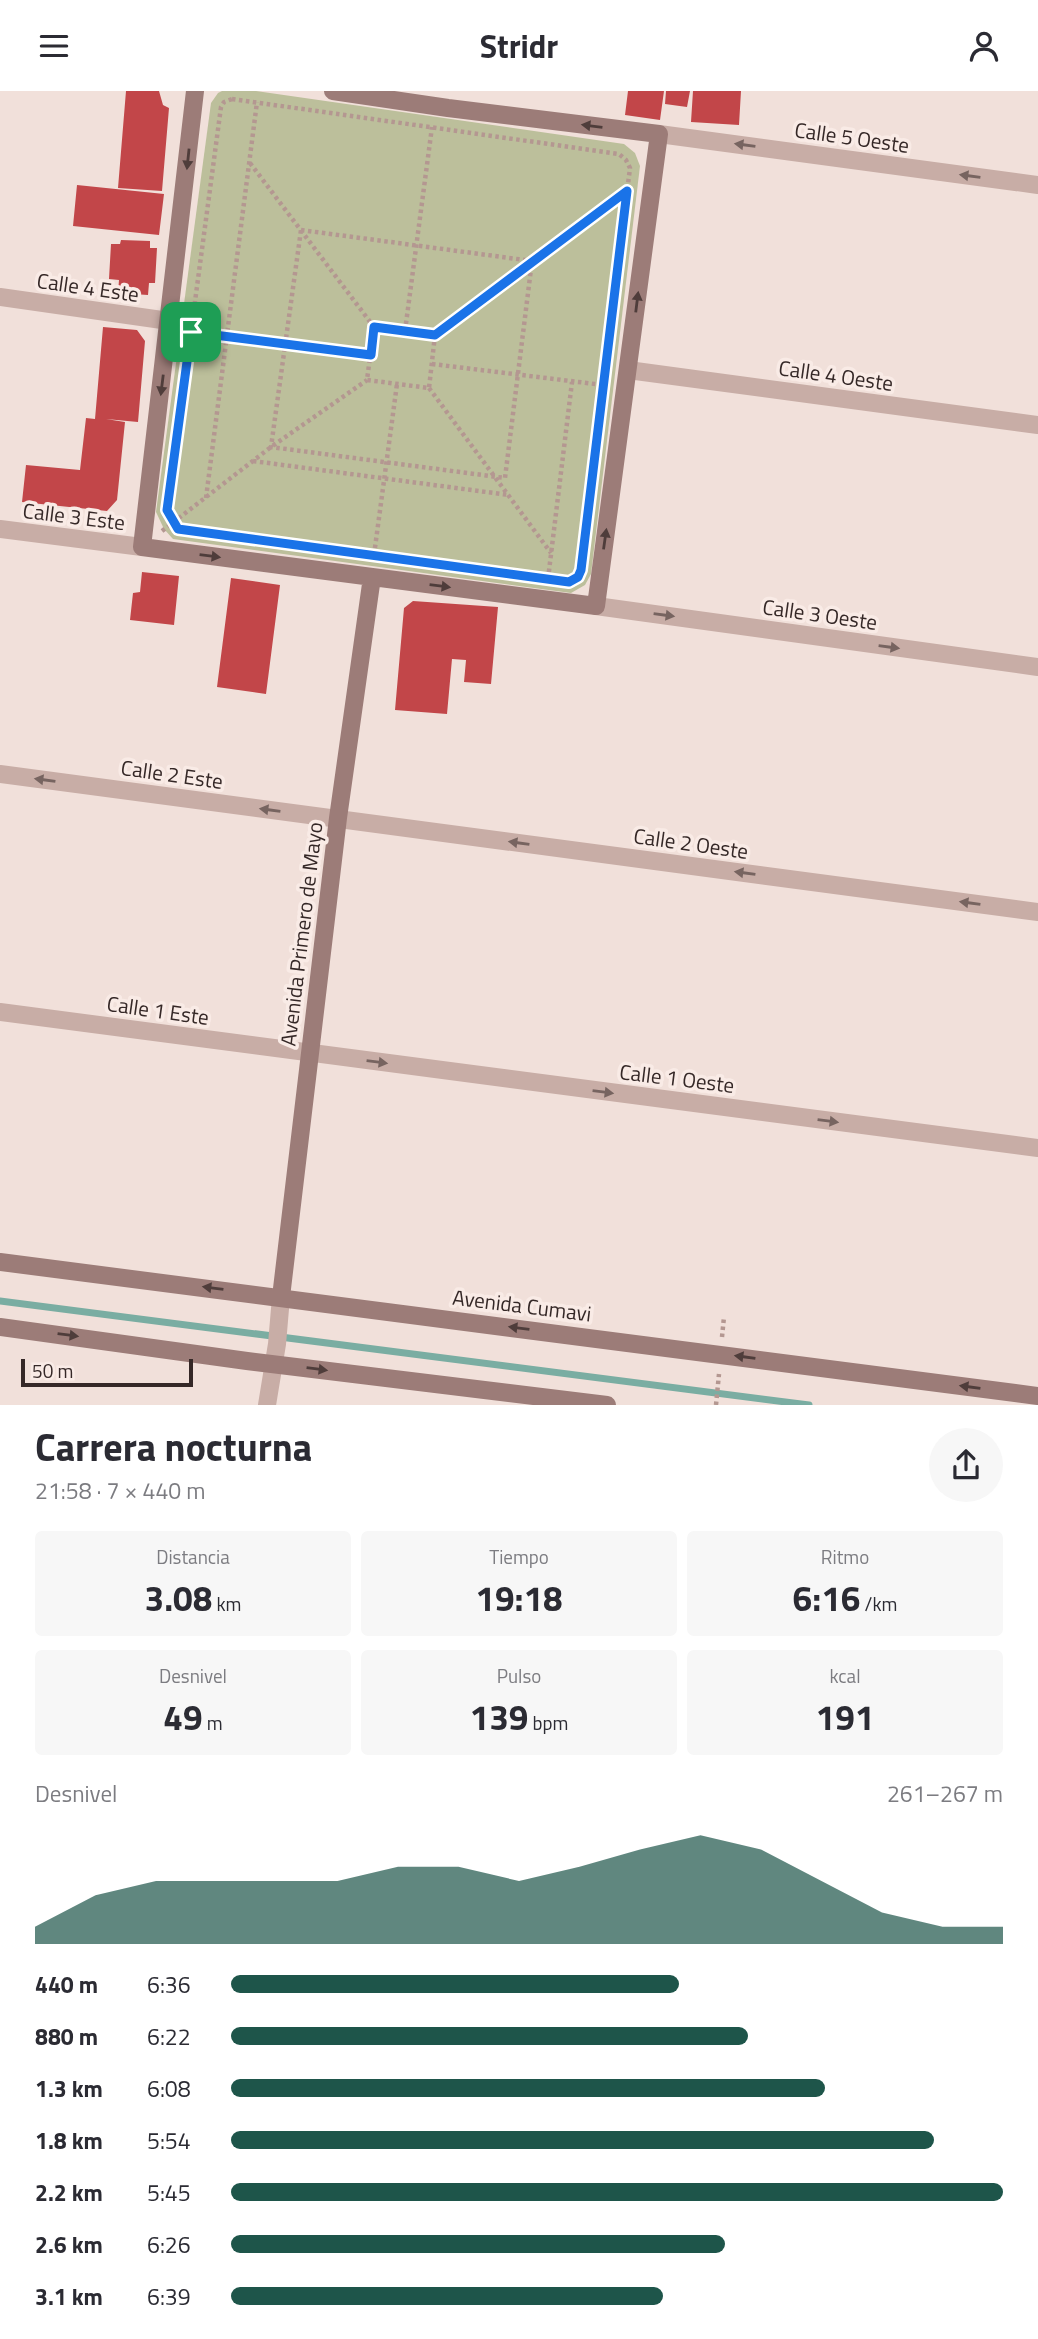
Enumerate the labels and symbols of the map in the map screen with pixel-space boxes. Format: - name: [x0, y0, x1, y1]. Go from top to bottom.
- street label: Calle 5 Oeste: [793, 113, 911, 161]
- one-way arrow: [580, 120, 602, 131]
- one-way arrow: [734, 140, 756, 151]
- one-way arrow: [182, 148, 193, 170]
- one-way arrow: [959, 170, 981, 181]
- street label: Calle 4 Este: [35, 264, 141, 310]
- one-way arrow: [632, 291, 643, 313]
- pin: [161, 302, 221, 362]
- street label: Calle 4 Oeste: [777, 351, 895, 399]
- one-way arrow: [156, 374, 167, 396]
- street label: Calle 3 Este: [21, 494, 127, 538]
- one-way arrow: [600, 527, 611, 549]
- one-way arrow: [199, 551, 221, 562]
- one-way arrow: [429, 580, 451, 591]
- street label: Calle 3 Oeste: [761, 590, 879, 638]
- one-way arrow: [653, 610, 675, 621]
- one-way arrow: [878, 641, 900, 652]
- street label: Calle 2 Este: [119, 751, 225, 797]
- one-way arrow: [33, 774, 55, 785]
- one-way arrow: [259, 804, 281, 815]
- street label: Calle 2 Oeste: [632, 819, 750, 867]
- street label: Avenida Primero de Mayo: [271, 820, 331, 1048]
- one-way arrow: [508, 837, 530, 848]
- one-way arrow: [734, 867, 756, 878]
- one-way arrow: [959, 897, 981, 908]
- street label: Calle 1 Este: [105, 987, 211, 1033]
- street label: Calle 1 Oeste: [618, 1055, 736, 1101]
- one-way arrow: [366, 1057, 388, 1068]
- one-way arrow: [592, 1086, 614, 1097]
- one-way arrow: [817, 1116, 839, 1127]
- street label: Avenida Cumavi: [451, 1281, 593, 1329]
- one-way arrow: [202, 1283, 224, 1294]
- one-way arrow: [508, 1322, 530, 1333]
- one-way arrow: [57, 1330, 79, 1341]
- one-way arrow: [734, 1351, 756, 1362]
- scale bar: [21, 1356, 192, 1387]
- one-way arrow: [307, 1363, 329, 1374]
- one-way arrow: [959, 1381, 981, 1392]

